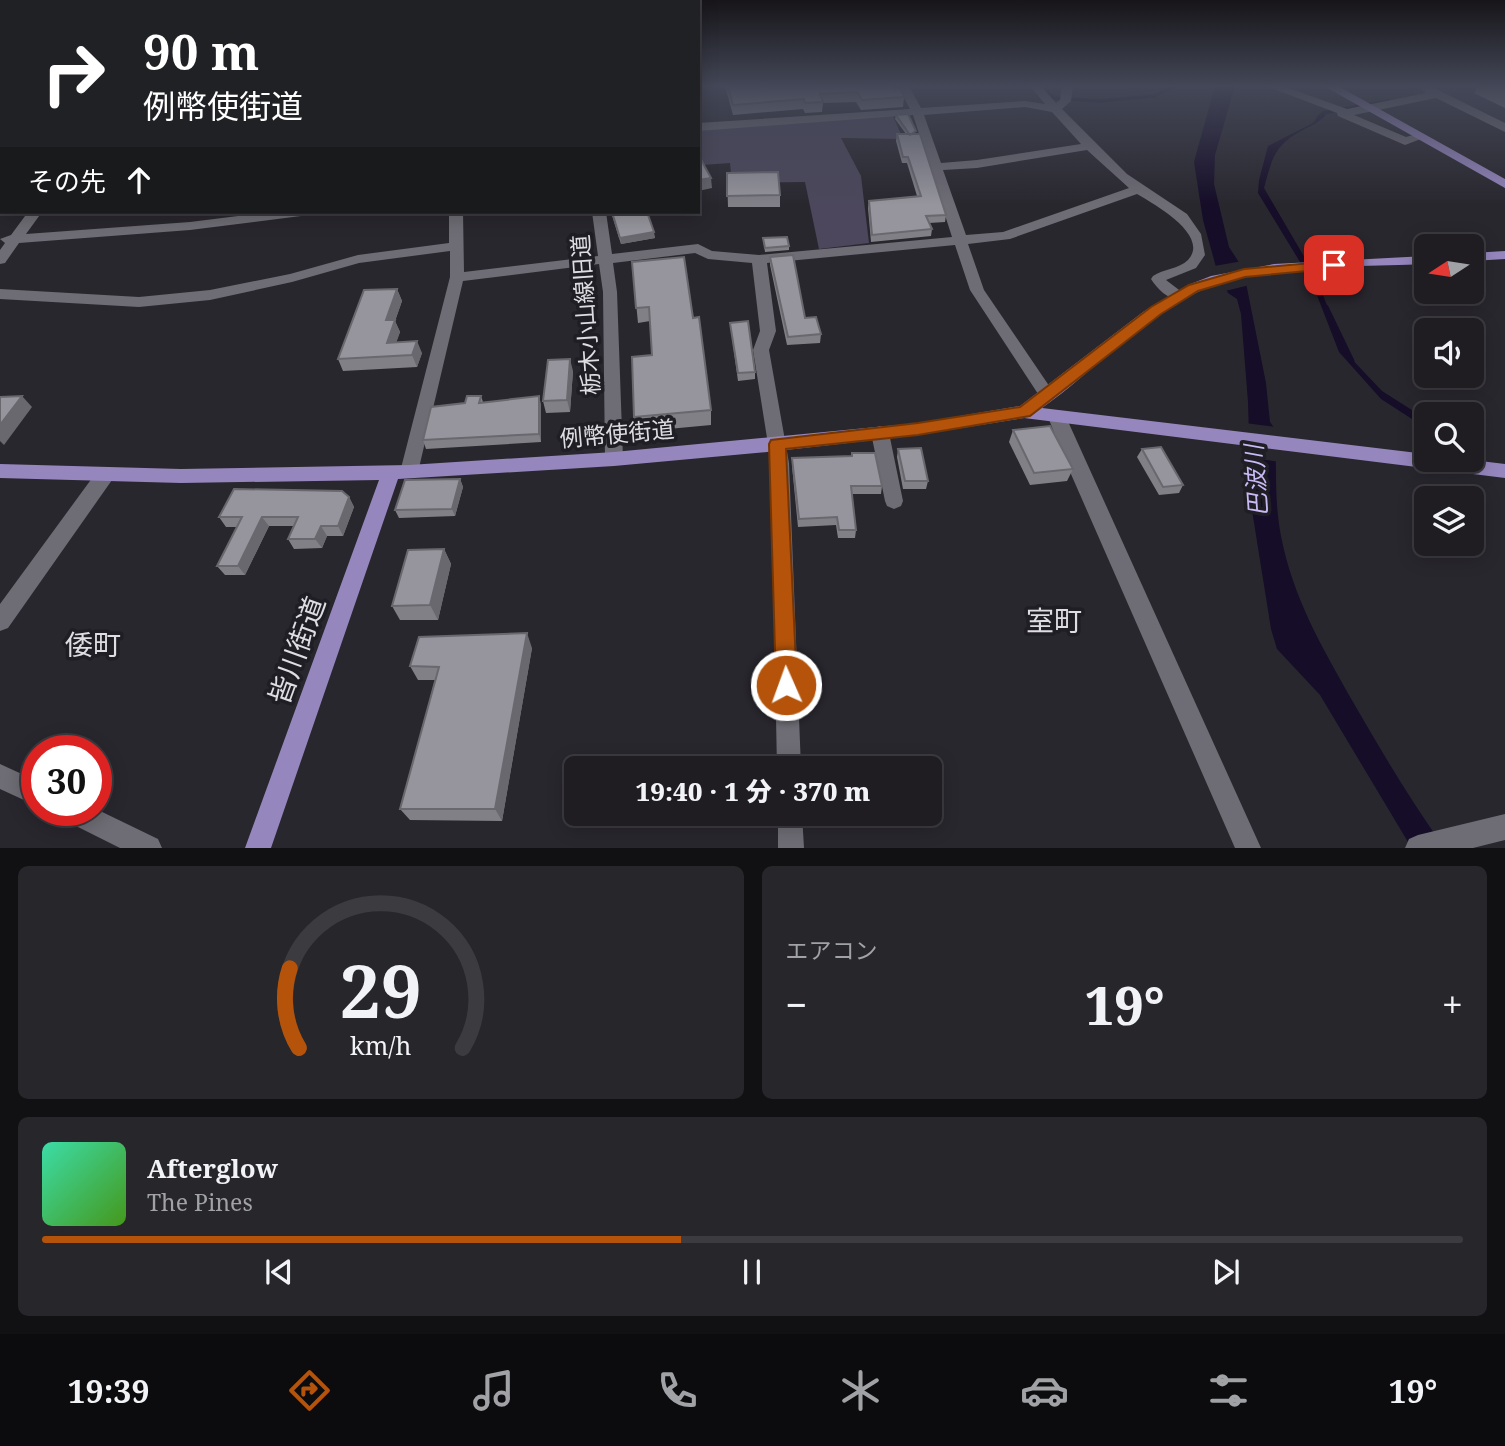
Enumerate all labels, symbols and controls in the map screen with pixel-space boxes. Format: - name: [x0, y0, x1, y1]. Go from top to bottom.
- text: 90 m: [143, 18, 259, 84]
- icon: right: [28, 28, 119, 119]
- text: 例幣使街道: [143, 84, 303, 127]
- icon: ahead: [120, 161, 158, 199]
- text: その先: [28, 163, 106, 199]
- street label: 栃木小山線旧道: [563, 234, 607, 396]
- north arrow: [1414, 234, 1484, 304]
- map controls: [1414, 234, 1484, 556]
- pin: [1304, 235, 1364, 295]
- icon: arrive: [1315, 246, 1353, 284]
- button: sound: [1414, 318, 1484, 388]
- button: search: [1414, 402, 1484, 472]
- street label: 例幣使街道: [558, 412, 676, 454]
- water label: 巴波川: [1236, 441, 1274, 518]
- button: layers: [1414, 486, 1484, 556]
- street label: 皆川街道: [259, 591, 333, 709]
- district label: 室町: [1026, 601, 1082, 639]
- district label: 倭町: [65, 625, 121, 663]
- position arrow: [749, 648, 823, 722]
- speed limit sign: 30: [21, 735, 112, 826]
- text: 19:40 · 1 分 · 370 m: [636, 773, 870, 809]
- text: エアコン: [786, 934, 878, 966]
- text: 29: [340, 941, 422, 1040]
- text: 19°: [1085, 969, 1165, 1040]
- text: −: [786, 978, 808, 1030]
- text: +: [1442, 978, 1463, 1030]
- text: km/h: [350, 1028, 412, 1062]
- text: Afterglow: [147, 1150, 278, 1186]
- text: The Pines: [147, 1186, 253, 1218]
- icon: previous: [260, 1253, 298, 1291]
- icon: pause: [733, 1253, 771, 1291]
- icon: next: [1207, 1253, 1245, 1291]
- icon: directions: [285, 1366, 334, 1415]
- icon: music: [469, 1366, 518, 1415]
- icon: phone: [653, 1366, 702, 1415]
- icon: climate: [836, 1366, 885, 1415]
- icon: car: [1020, 1366, 1069, 1415]
- icon: filters: [1204, 1366, 1253, 1415]
- text: 19:39: [67, 1369, 150, 1412]
- text: 19°: [1388, 1369, 1437, 1412]

